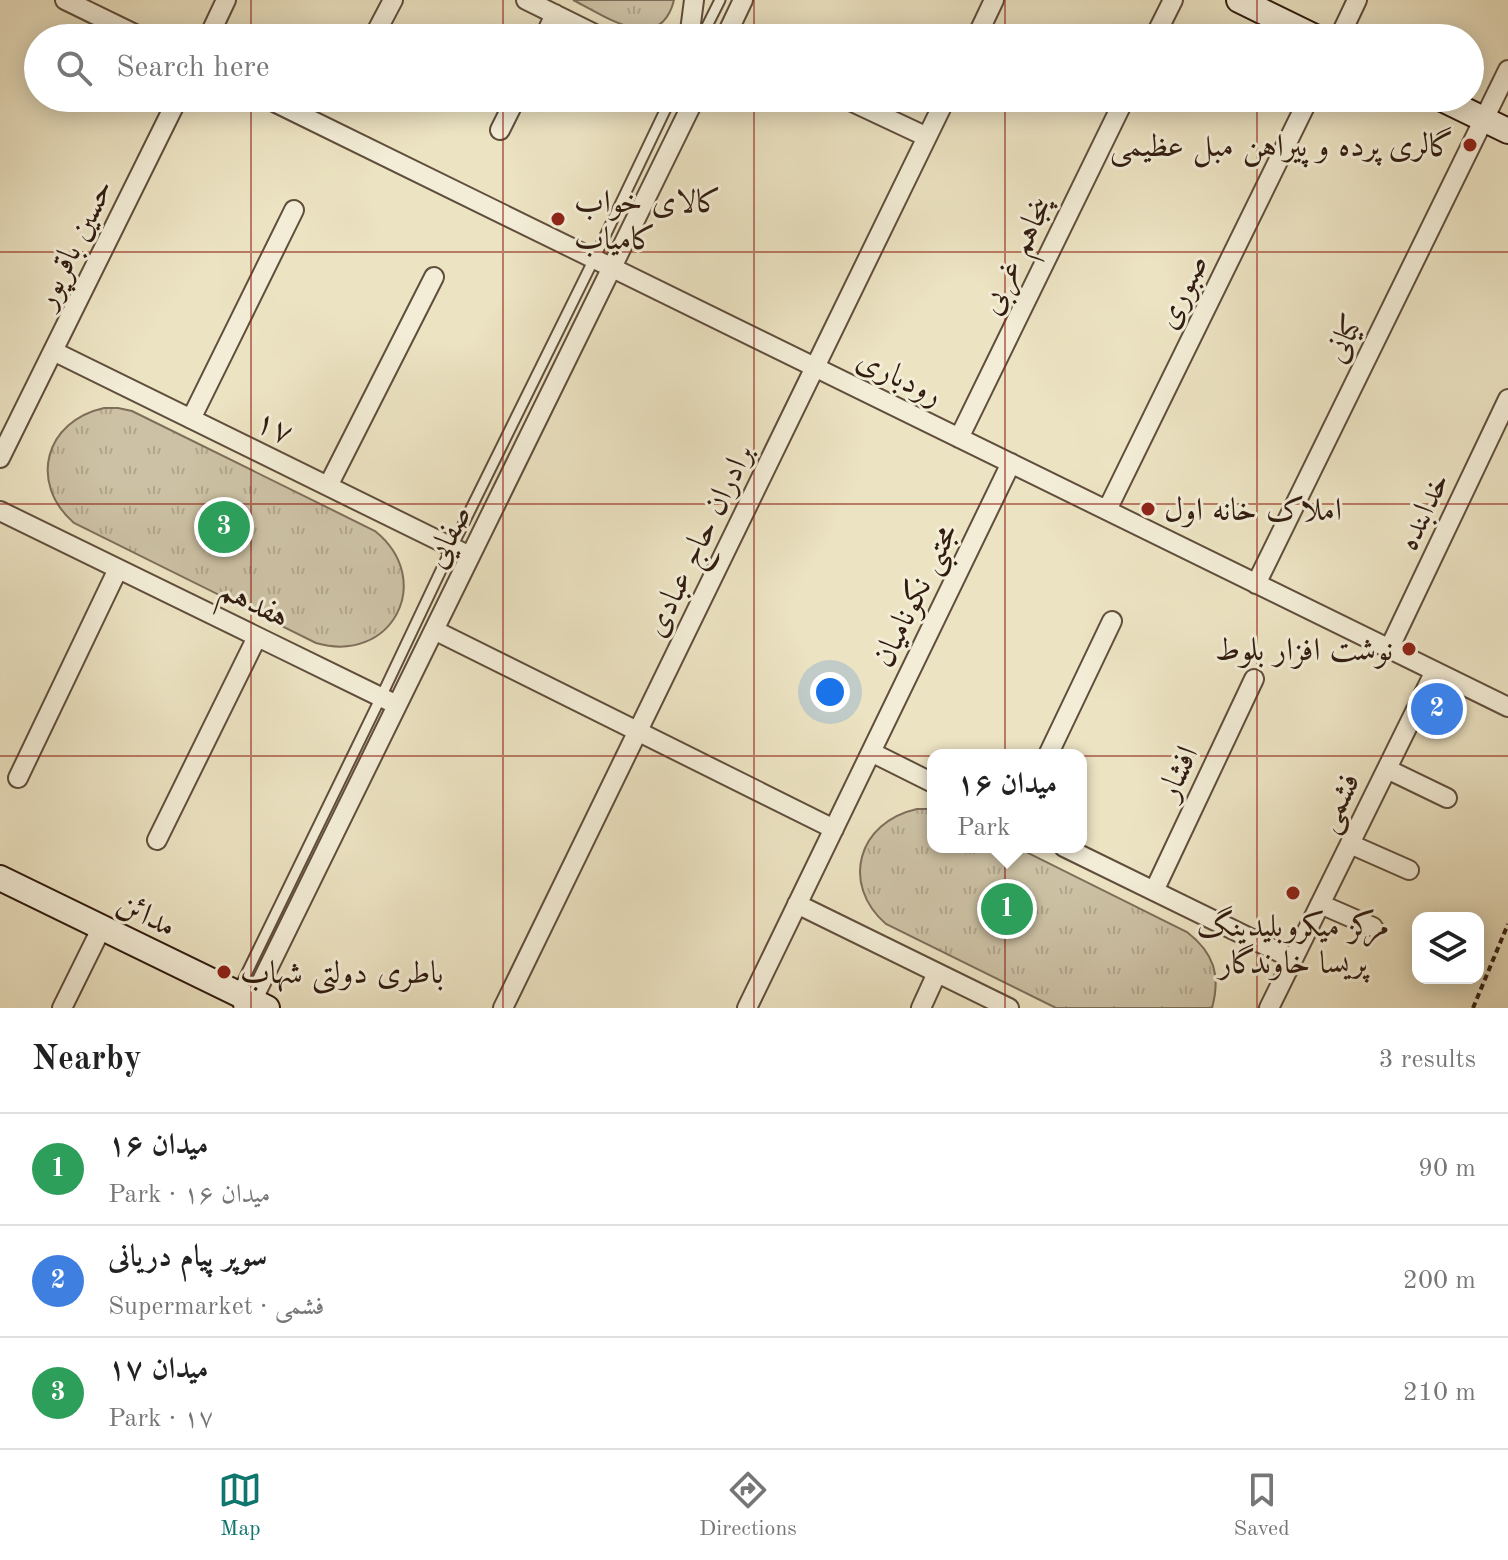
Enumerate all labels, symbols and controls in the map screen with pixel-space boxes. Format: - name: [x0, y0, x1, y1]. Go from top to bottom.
- search box: [24, 24, 1484, 112]
- icon: search: [52, 46, 96, 90]
- text: Search here: [116, 53, 270, 83]
- place label: گالری پرده و پیراهن مبل عظیمی: [1110, 126, 1454, 168]
- marker: گالری پرده و پیراهن مبل عظیمی: [1461, 136, 1479, 154]
- street label: حسین باقرپور: [30, 175, 124, 318]
- place label: کالای خواب کامیاب: [574, 186, 721, 258]
- street label: پنجاهم غربی: [976, 191, 1070, 325]
- marker: کالای خواب کامیاب: [549, 210, 567, 228]
- street label: صبوری: [1152, 250, 1216, 335]
- street label: کیانی: [1321, 310, 1371, 368]
- street label: رودباری: [851, 344, 946, 413]
- street label: ۱۷: [250, 406, 298, 451]
- street label: برادران حاج عبادی: [640, 440, 769, 646]
- street label: خدابنده: [1393, 469, 1456, 556]
- place label: املاک خانه اول: [1164, 495, 1342, 528]
- pin: 3: [198, 497, 250, 557]
- marker: املاک خانه اول: [1139, 500, 1157, 518]
- street label: صفایی: [421, 501, 480, 575]
- street label: مجتبی نکونامیان: [866, 518, 971, 676]
- street label: هفدهم: [209, 574, 293, 645]
- place label: نوشت افزار بلوط: [1215, 636, 1393, 670]
- marker: نوشت افزار بلوط: [1400, 640, 1418, 658]
- your location: [810, 672, 850, 712]
- pin: 2: [1411, 679, 1463, 739]
- street label: افشار: [1152, 742, 1206, 808]
- popup: [927, 749, 1087, 853]
- street label: فشمی: [1312, 769, 1370, 839]
- text: میدان ۱۶: [957, 770, 1057, 800]
- text: Park: [957, 815, 1010, 841]
- pin: 1: [981, 879, 1033, 939]
- marker: مرکز میکروبلیدینگ پریسا خاوندگار: [1284, 884, 1302, 902]
- street label: مدائن: [111, 889, 180, 944]
- place label: مرکز میکروبلیدینگ پریسا خاوندگار: [1197, 905, 1389, 983]
- map controls: [1412, 912, 1484, 984]
- button: layers: [1412, 912, 1484, 984]
- place label: باطری دولتی شهاب: [240, 959, 444, 995]
- marker: باطری دولتی شهاب: [215, 963, 233, 981]
- text: Nearby: [32, 1043, 142, 1077]
- text: 3 results: [1378, 1047, 1476, 1073]
- text: میدان ۱۶: [108, 1131, 208, 1161]
- text: 1: [50, 1156, 66, 1182]
- text: 90 m: [1418, 1156, 1476, 1182]
- text: Park · میدان ۱۶: [108, 1182, 270, 1208]
- text: سوپر پیام دریانی: [108, 1243, 267, 1273]
- text: 2: [50, 1268, 66, 1294]
- text: 200 m: [1403, 1268, 1476, 1294]
- text: Supermarket · فشمی: [108, 1294, 324, 1320]
- text: میدان ۱۷: [108, 1355, 208, 1385]
- text: 3: [50, 1380, 66, 1406]
- text: 210 m: [1403, 1380, 1476, 1406]
- text: Park · ۱۷: [108, 1406, 214, 1432]
- tab: Map: [218, 1468, 262, 1543]
- tab: Directions: [699, 1468, 797, 1543]
- tab: Saved: [1234, 1468, 1290, 1543]

